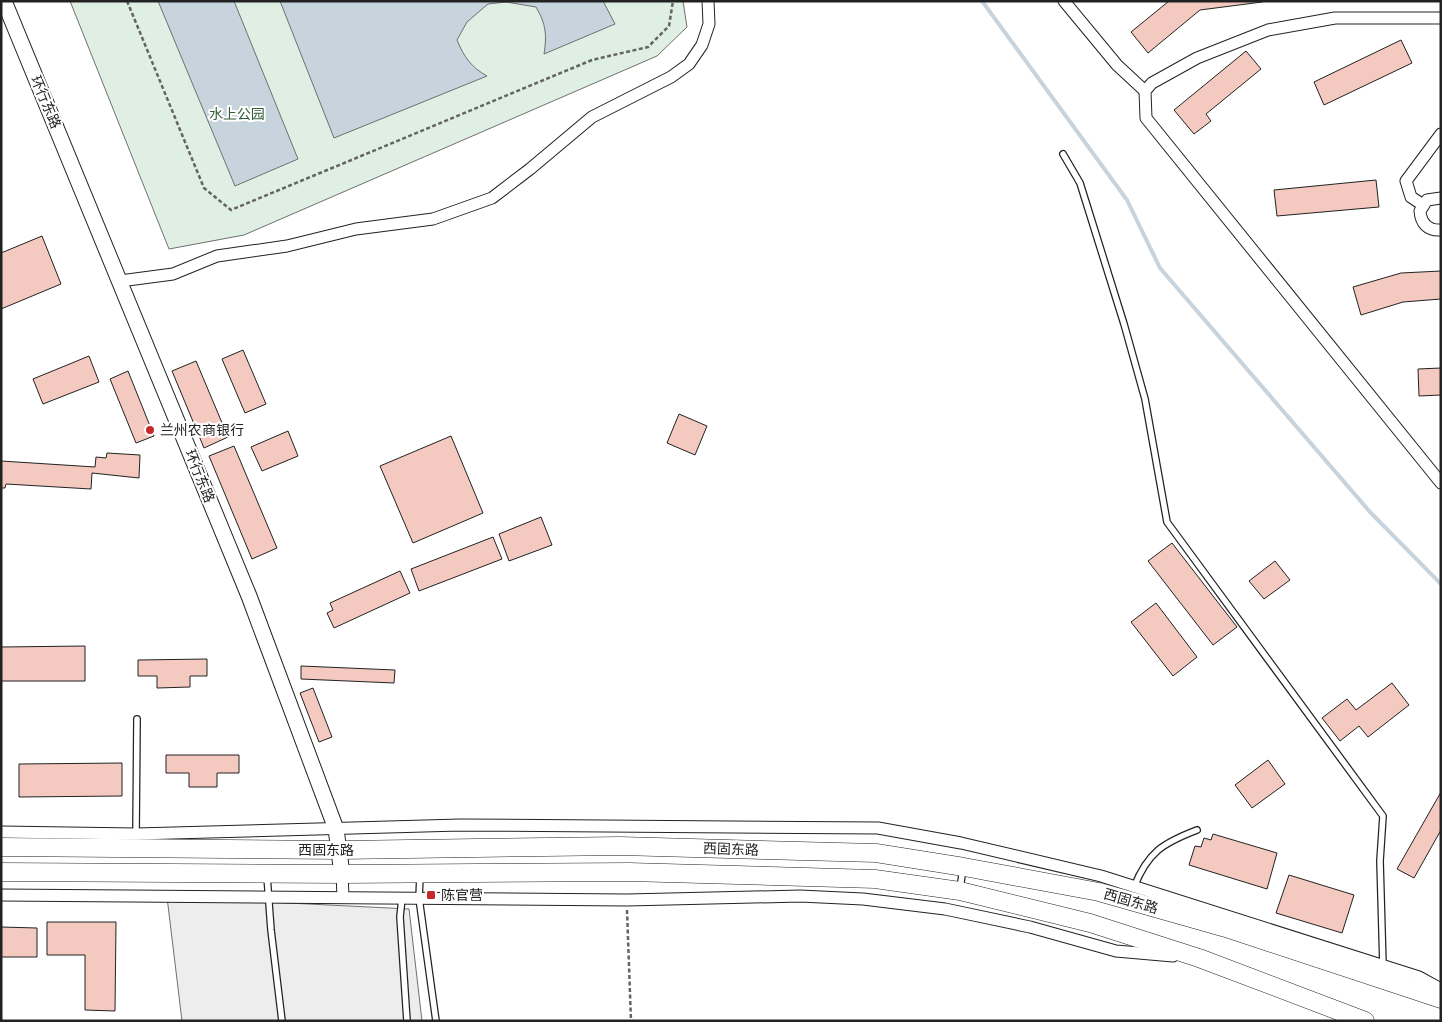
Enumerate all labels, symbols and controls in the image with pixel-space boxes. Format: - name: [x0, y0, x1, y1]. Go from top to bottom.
- street label: 环行东路: [27, 73, 65, 131]
- park label: 水上公园: [209, 105, 265, 123]
- place label: 兰州农商银行: [160, 421, 244, 439]
- marker: 兰州农商银行: [144, 424, 156, 436]
- street label: 环行东路: [181, 447, 219, 505]
- street label: 西固东路: [703, 839, 759, 859]
- street label: 西固东路: [298, 841, 354, 859]
- street label: 西固东路: [1102, 885, 1160, 917]
- place label: 陈官营: [441, 886, 483, 904]
- marker: 陈官营: [425, 889, 437, 901]

